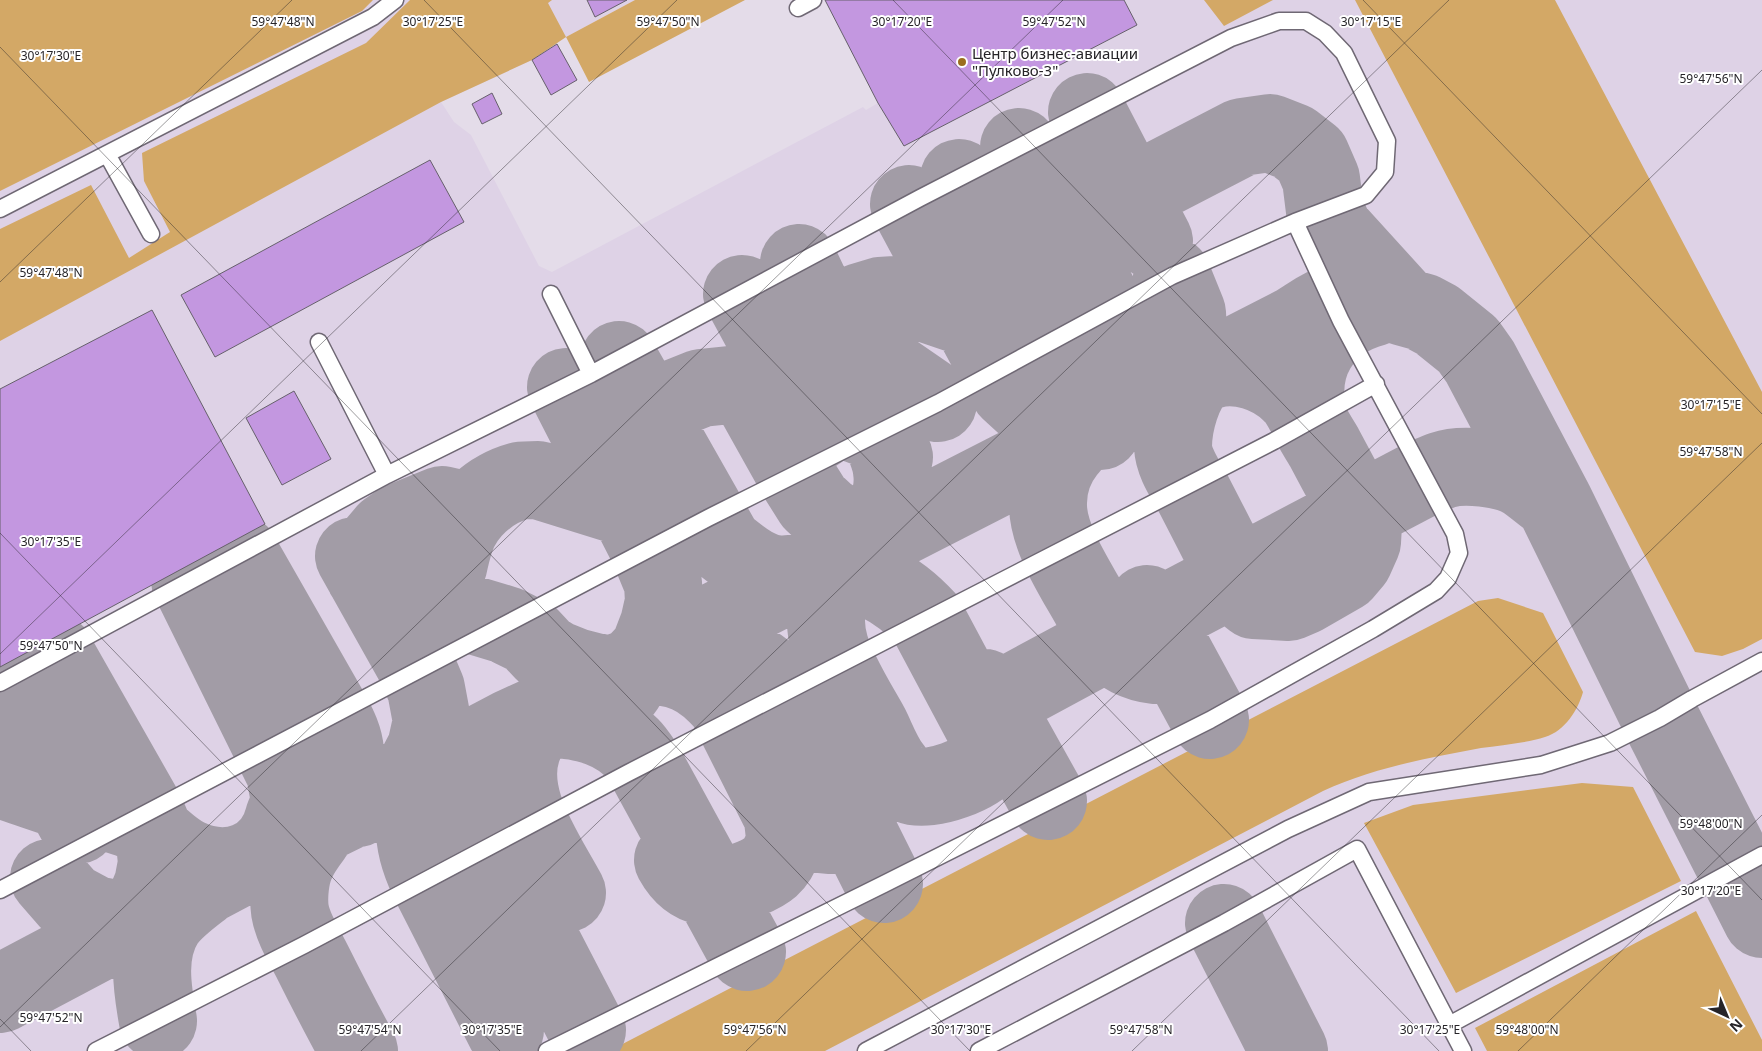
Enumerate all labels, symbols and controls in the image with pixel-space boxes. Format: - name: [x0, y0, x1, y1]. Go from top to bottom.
- text: 59°47'48"N: [251, 13, 315, 30]
- text: 30°17'25"E: [403, 13, 463, 30]
- text: 59°47'50"N: [636, 13, 700, 30]
- text: 30°17'20"E: [872, 13, 932, 30]
- text: 59°47'52"N: [1022, 13, 1086, 30]
- text: 30°17'15"E: [1341, 13, 1401, 30]
- place label: Центр бизнес-авиации "Пулково-3": [972, 43, 1138, 80]
- text: 30°17'30"E: [21, 47, 81, 64]
- marker: Центр бизнес-авиации "Пулково-3": [956, 56, 968, 68]
- text: 59°47'56"N: [1679, 70, 1743, 87]
- text: 59°47'48"N: [19, 264, 83, 281]
- text: 30°17'15"E: [1681, 396, 1741, 413]
- text: 59°47'58"N: [1679, 443, 1743, 460]
- text: 30°17'35"E: [21, 533, 81, 550]
- text: 59°47'50"N: [19, 637, 83, 654]
- text: 59°48'00"N: [1679, 815, 1743, 832]
- text: 30°17'20"E: [1681, 882, 1741, 899]
- north arrow: [1702, 991, 1752, 1041]
- text: 59°47'52"N: [19, 1009, 83, 1026]
- text: N: [1726, 1015, 1747, 1037]
- text: 59°47'54"N: [338, 1021, 402, 1038]
- text: 30°17'35"E: [462, 1021, 522, 1038]
- text: 59°47'56"N: [723, 1021, 787, 1038]
- text: 30°17'30"E: [931, 1021, 991, 1038]
- text: 59°47'58"N: [1109, 1021, 1173, 1038]
- text: 30°17'25"E: [1400, 1021, 1460, 1038]
- text: 59°48'00"N: [1495, 1021, 1559, 1038]

